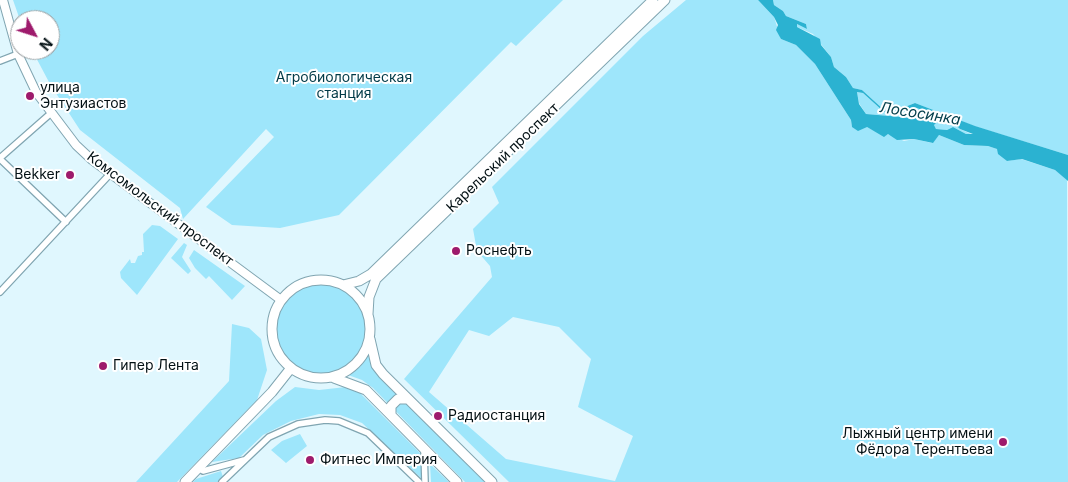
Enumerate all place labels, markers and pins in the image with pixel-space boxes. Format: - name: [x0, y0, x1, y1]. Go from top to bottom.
- place label: улица Энтузиастов: [40, 80, 126, 112]
- marker: улица Энтузиастов: [24, 90, 36, 102]
- place label: Bekker: [14, 167, 60, 183]
- marker: Bekker: [64, 169, 76, 181]
- place label: Роснефть: [466, 243, 532, 259]
- marker: Роснефть: [450, 245, 462, 257]
- place label: Гипер Лента: [113, 358, 199, 374]
- marker: Гипер Лента: [97, 360, 109, 372]
- place label: Радиостанция: [448, 408, 545, 424]
- marker: Радиостанция: [432, 410, 444, 422]
- place label: Лыжный центр имени Фёдора Терентьева: [842, 426, 993, 458]
- marker: Лыжный центр имени Фёдора Терентьева: [997, 436, 1009, 448]
- place label: Фитнес Империя: [320, 452, 437, 468]
- marker: Фитнес Империя: [304, 454, 316, 466]

